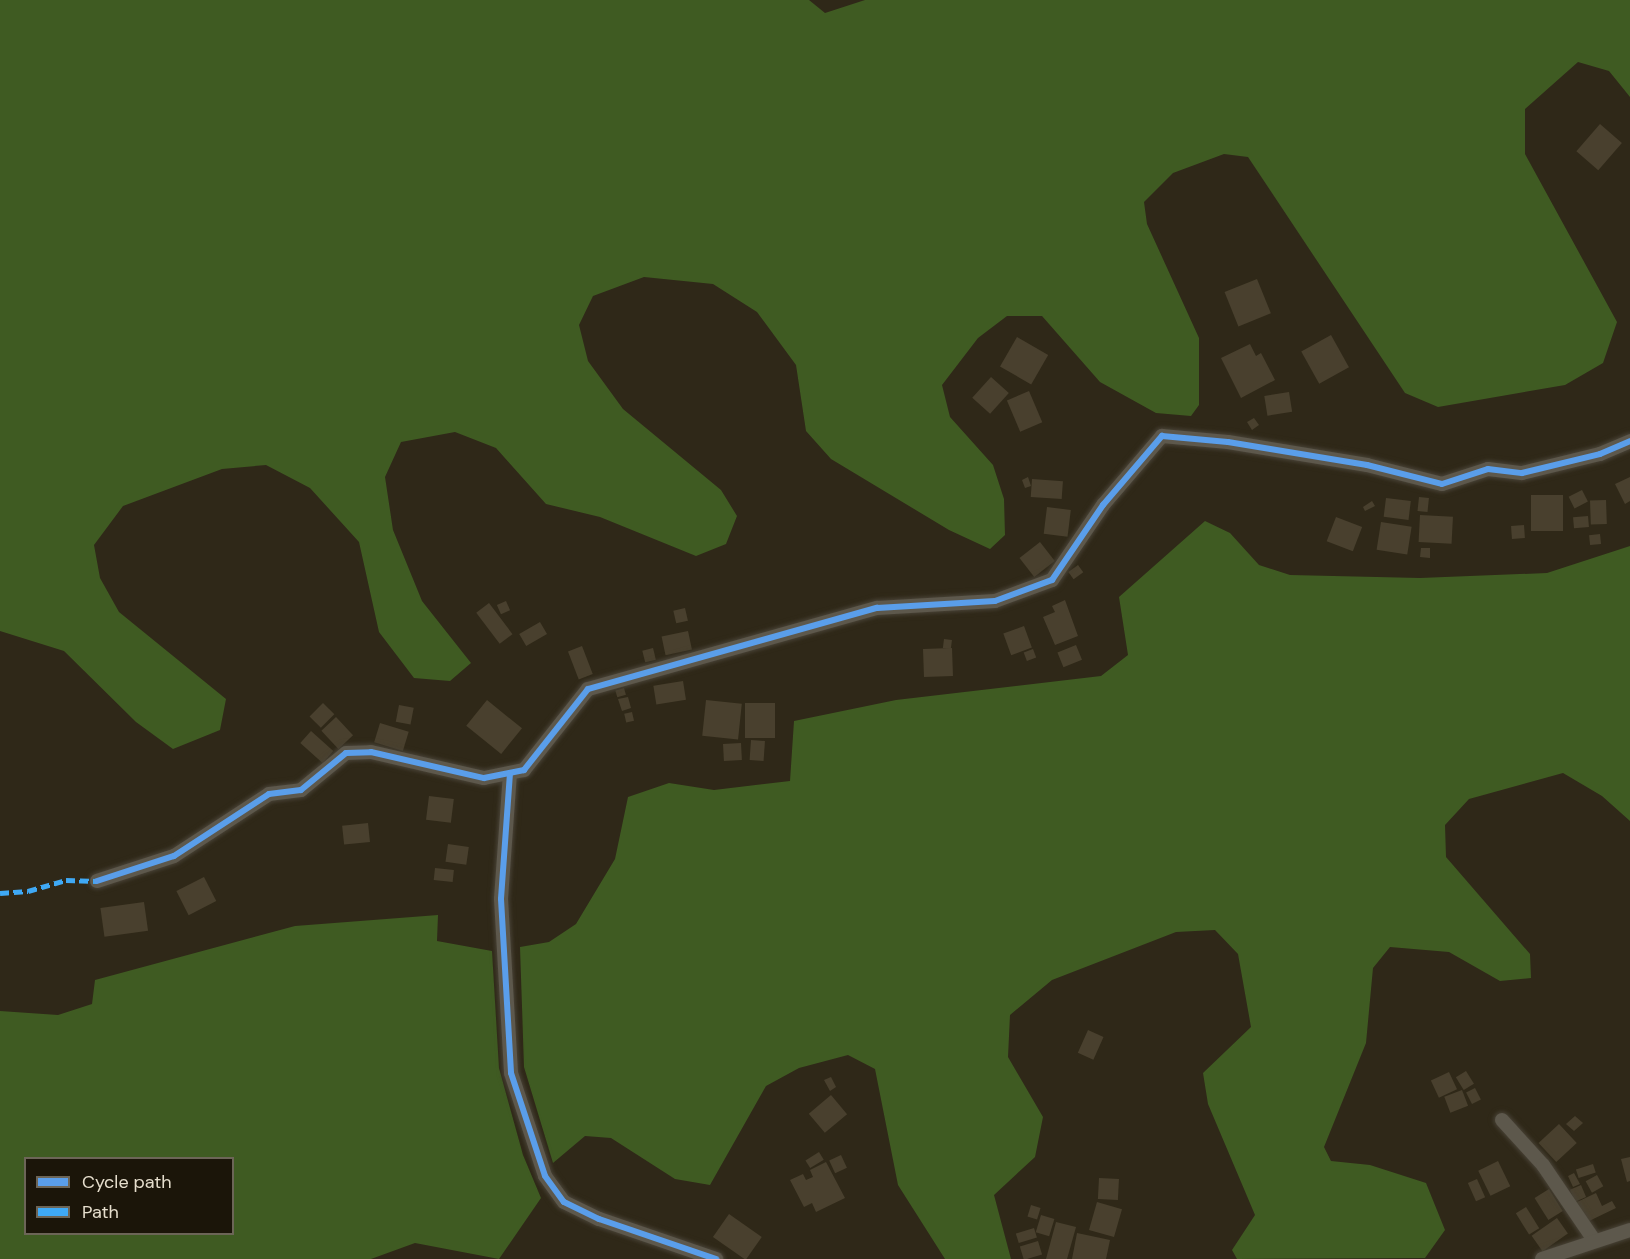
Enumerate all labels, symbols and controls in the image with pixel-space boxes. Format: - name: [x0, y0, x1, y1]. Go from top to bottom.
- legend: [24, 1157, 234, 1235]
- text: Cycle path: [82, 1170, 172, 1194]
- text: Path: [82, 1200, 119, 1224]

